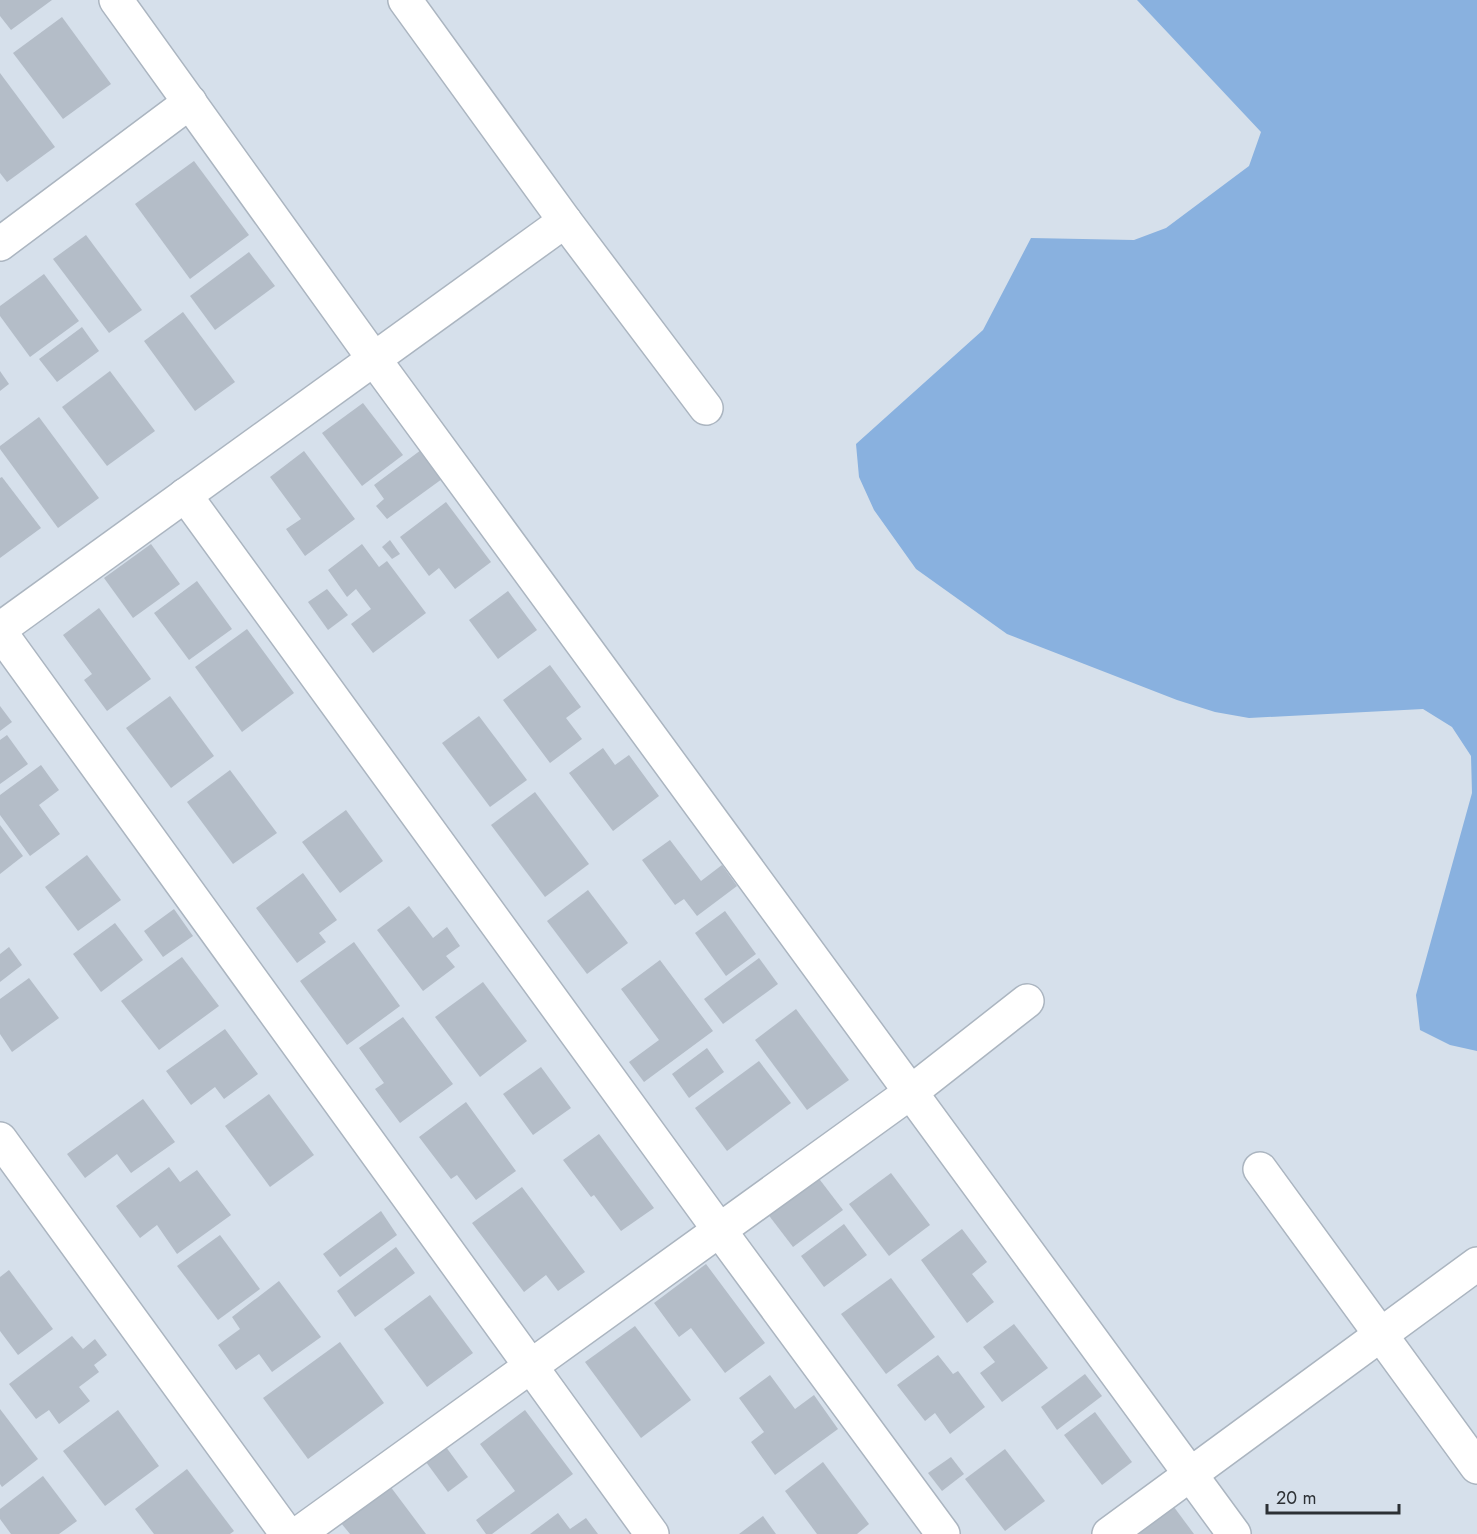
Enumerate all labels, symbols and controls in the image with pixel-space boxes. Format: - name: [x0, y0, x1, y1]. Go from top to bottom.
- scale bar: [1267, 1477, 1399, 1515]
- text: 20 m: [1276, 1485, 1316, 1511]

